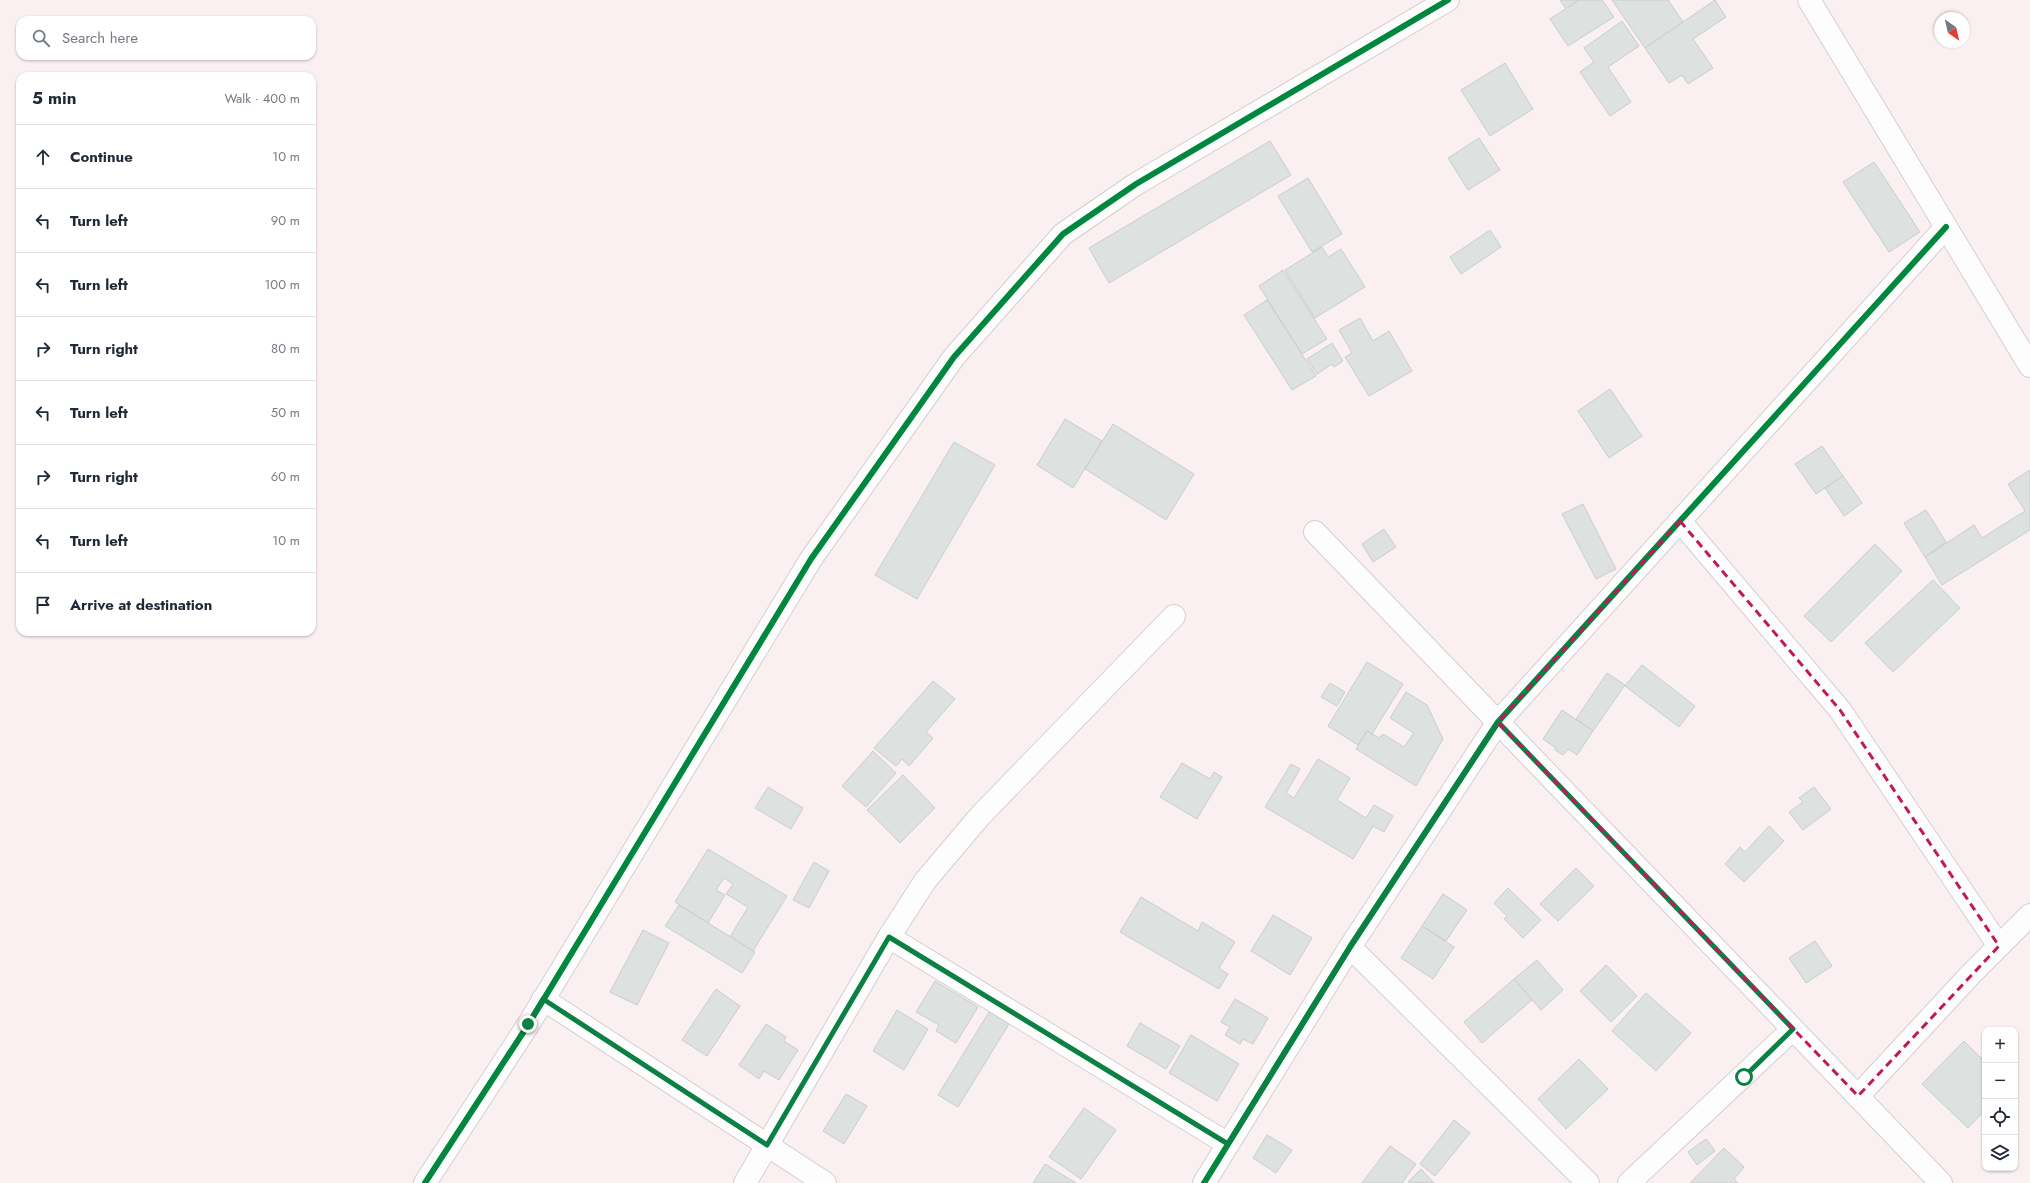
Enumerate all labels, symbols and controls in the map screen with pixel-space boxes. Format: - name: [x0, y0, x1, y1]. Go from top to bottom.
- north arrow: [1934, 12, 1970, 48]
- search box: [16, 16, 316, 60]
- icon: search: [30, 27, 52, 49]
- text: Search here: [62, 27, 138, 49]
- text: 5 min: [32, 86, 76, 110]
- text: Walk · 400 m: [225, 89, 300, 108]
- icon: ahead: [32, 146, 54, 168]
- text: Continue: [70, 146, 133, 168]
- text: 10 m: [272, 147, 300, 166]
- icon: left: [32, 210, 54, 232]
- text: Turn left: [70, 210, 128, 232]
- text: 90 m: [271, 211, 300, 230]
- icon: left: [32, 274, 54, 296]
- text: Turn left: [70, 274, 128, 296]
- text: 100 m: [265, 275, 300, 294]
- icon: right: [32, 338, 54, 360]
- text: Turn right: [70, 338, 138, 360]
- text: 80 m: [271, 339, 300, 358]
- icon: left: [32, 402, 54, 424]
- text: Turn left: [70, 402, 128, 424]
- text: 50 m: [271, 403, 300, 422]
- icon: right: [32, 466, 54, 488]
- text: Turn right: [70, 466, 138, 488]
- text: 60 m: [271, 467, 300, 486]
- icon: left: [32, 530, 54, 552]
- text: Turn left: [70, 530, 128, 552]
- text: 10 m: [272, 531, 300, 550]
- icon: arrive: [32, 594, 54, 616]
- text: Arrive at destination: [70, 594, 212, 616]
- route end: [519, 1015, 537, 1033]
- map controls: [1982, 1027, 2018, 1171]
- button: +: [1982, 1027, 2018, 1063]
- button: −: [1982, 1063, 2018, 1099]
- route start: [1735, 1068, 1753, 1086]
- button: locate: [1982, 1099, 2018, 1135]
- button: layers: [1982, 1135, 2018, 1171]

